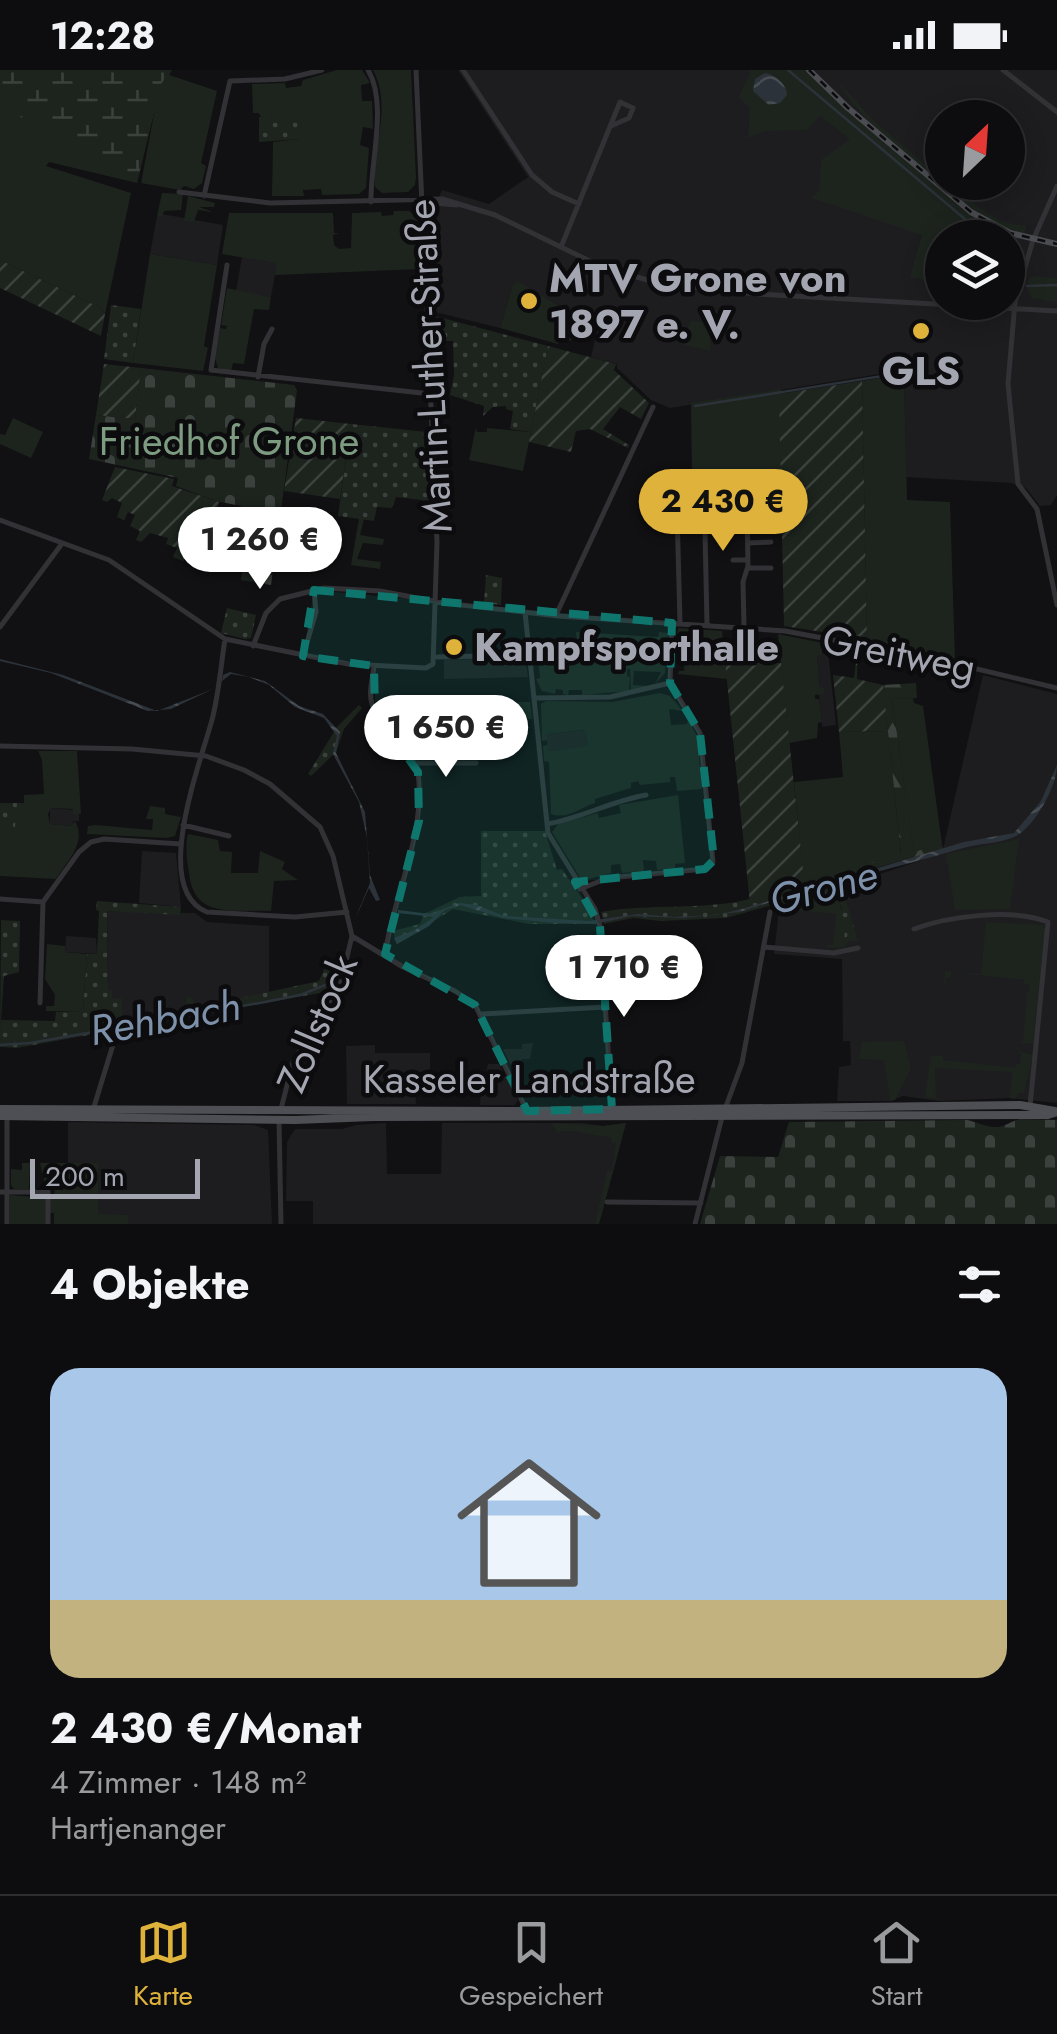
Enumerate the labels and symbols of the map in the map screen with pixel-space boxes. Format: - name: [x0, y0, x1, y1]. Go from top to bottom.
- north arrow: [925, 100, 1025, 200]
- street label: Martin-Luther-Straße: [391, 198, 467, 534]
- place label: MTV Grone von 1897 e. V.: [549, 249, 847, 353]
- marker: MTV Grone von 1897 e. V.: [518, 290, 540, 312]
- marker: GLS: [910, 320, 932, 342]
- place label: GLS: [882, 342, 960, 400]
- park label: Friedhof Grone: [99, 412, 359, 470]
- pin: 2 430 €: [631, 469, 815, 554]
- pin: 1 260 €: [168, 507, 352, 592]
- street label: Greitweg: [818, 610, 980, 696]
- place label: Kampfsporthalle: [474, 618, 779, 676]
- marker: Kampfsporthalle: [443, 636, 465, 658]
- pin: 1 650 €: [354, 695, 538, 780]
- water label: Grone: [762, 843, 884, 931]
- pin: 1 710 €: [532, 935, 716, 1020]
- street label: Zollstock: [262, 945, 372, 1101]
- water label: Rehbach: [85, 975, 245, 1061]
- street label: Kasseler Landstraße: [362, 1050, 696, 1108]
- scale bar: [30, 1154, 200, 1198]

